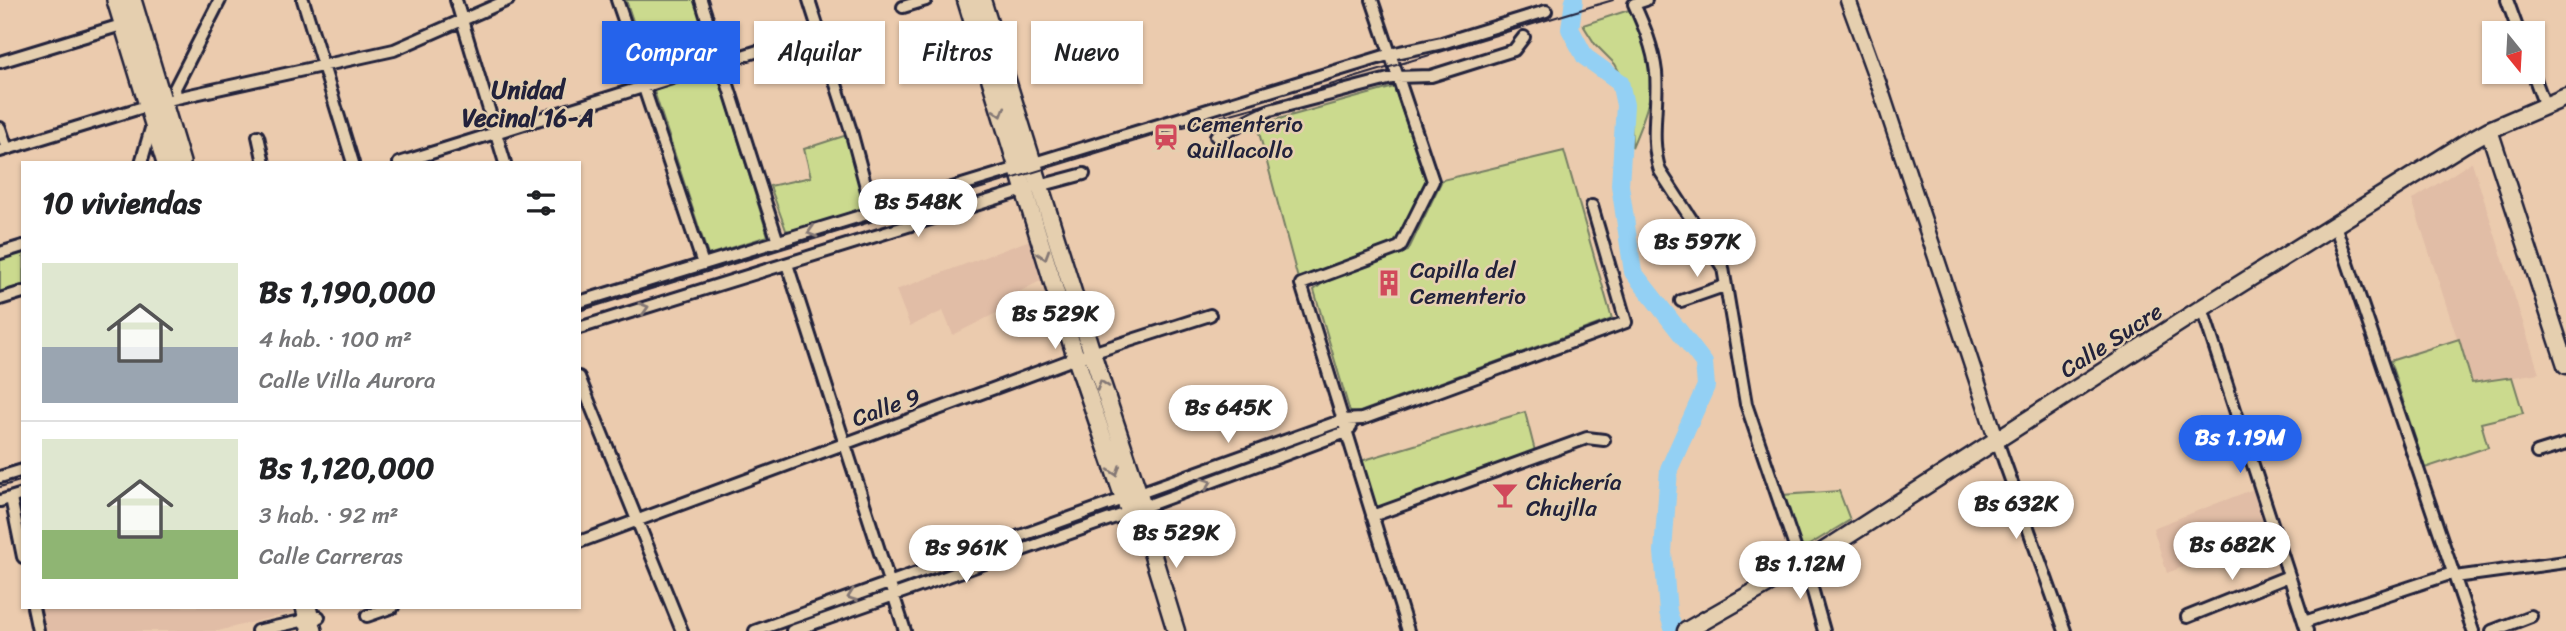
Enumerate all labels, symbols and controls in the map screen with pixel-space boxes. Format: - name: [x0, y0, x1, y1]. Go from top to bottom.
- chip: Comprar: [602, 21, 740, 84]
- chip: Alquilar: [754, 21, 885, 84]
- chip: Filtros: [899, 21, 1017, 84]
- chip: Nuevo: [1031, 21, 1143, 84]
- north arrow: [2482, 21, 2544, 84]
- map controls: [2482, 21, 2545, 84]
- district label: Unidad Vecinal 16-A: [462, 69, 594, 139]
- place label: Cementerio Quillacollo: [1187, 104, 1303, 171]
- one-way arrow: [992, 105, 1006, 118]
- station icon: Cementerio Quillacollo: [1151, 122, 1181, 152]
- text: 10 viviendas: [42, 176, 202, 230]
- pin: Bs 548K: [853, 180, 983, 239]
- text: Bs 548K: [874, 181, 962, 222]
- icon: filters: [522, 184, 560, 222]
- pin: Bs 597K: [1632, 219, 1762, 279]
- text: Bs 597K: [1654, 221, 1740, 262]
- one-way arrow: [806, 224, 818, 238]
- one-way arrow: [1036, 248, 1050, 261]
- place label: Capilla del Cementerio: [1410, 250, 1526, 317]
- text: Bs 1,190,000: [259, 265, 436, 319]
- building icon: Capilla del Cementerio: [1374, 268, 1404, 298]
- icon: home: [98, 291, 182, 375]
- street label: Calle Sucre: [2051, 291, 2171, 389]
- pin: Bs 529K: [990, 292, 1120, 351]
- text: Bs 529K: [1012, 293, 1098, 334]
- one-way arrow: [638, 302, 650, 316]
- text: 4 hab. · 100 m²: [259, 319, 412, 360]
- text: Calle Villa Aurora: [259, 360, 436, 401]
- street label: Calle 9: [846, 376, 927, 439]
- one-way arrow: [1096, 380, 1110, 392]
- pin: Bs 645K: [1163, 386, 1293, 445]
- text: Bs 645K: [1185, 387, 1271, 428]
- pin: Bs 1.19M: [2168, 416, 2312, 475]
- text: Bs 1.19M: [2195, 417, 2285, 458]
- text: Bs 1,120,000: [259, 441, 435, 495]
- place label: Chichería Chujlla: [1526, 462, 1622, 529]
- one-way arrow: [1106, 465, 1121, 477]
- icon: home: [98, 467, 182, 551]
- one-way arrow: [1201, 477, 1213, 491]
- bar icon: Chichería Chujlla: [1490, 480, 1520, 510]
- pin: Bs 632K: [1951, 482, 2081, 541]
- text: Bs 632K: [1974, 483, 2058, 524]
- text: 3 hab. · 92 m²: [259, 495, 399, 536]
- pin: Bs 529K: [1111, 510, 1241, 570]
- text: Bs 529K: [1133, 512, 1219, 553]
- pin: Bs 682K: [2167, 522, 2297, 582]
- text: Bs 682K: [2189, 524, 2275, 565]
- pin: Bs 961K: [901, 526, 1031, 585]
- text: Bs 961K: [925, 527, 1007, 568]
- text: Calle Carreras: [259, 536, 403, 577]
- pin: Bs 1.12M: [1728, 542, 1872, 601]
- text: Bs 1.12M: [1755, 543, 1845, 584]
- one-way arrow: [846, 588, 858, 602]

